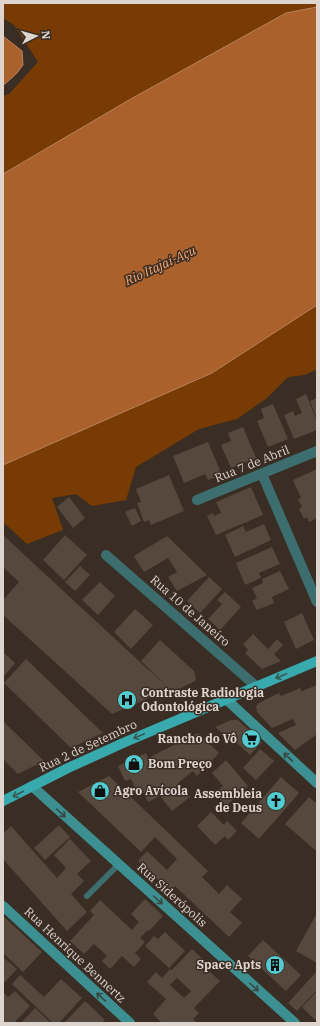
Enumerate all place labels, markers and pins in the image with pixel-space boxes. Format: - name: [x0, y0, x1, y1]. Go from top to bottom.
- place label: Contraste Radiologia Odontológica: [141, 685, 264, 714]
- hospital icon: Contraste Radiologia Odontológica: [116, 689, 138, 711]
- supermarket icon: Rancho do Vô: [240, 728, 262, 750]
- place label: Rancho do Vô: [158, 731, 237, 746]
- shop icon: Bom Preço: [123, 753, 145, 775]
- place label: Bom Preço: [148, 756, 212, 771]
- shop icon: Agro Avícola: [89, 780, 111, 802]
- place label: Agro Avícola: [114, 783, 188, 798]
- place label: Assembleia de Deus: [194, 786, 262, 815]
- church icon: Assembleia de Deus: [265, 790, 287, 812]
- building icon: Space Apts: [264, 954, 286, 976]
- place label: Space Apts: [197, 957, 261, 972]

